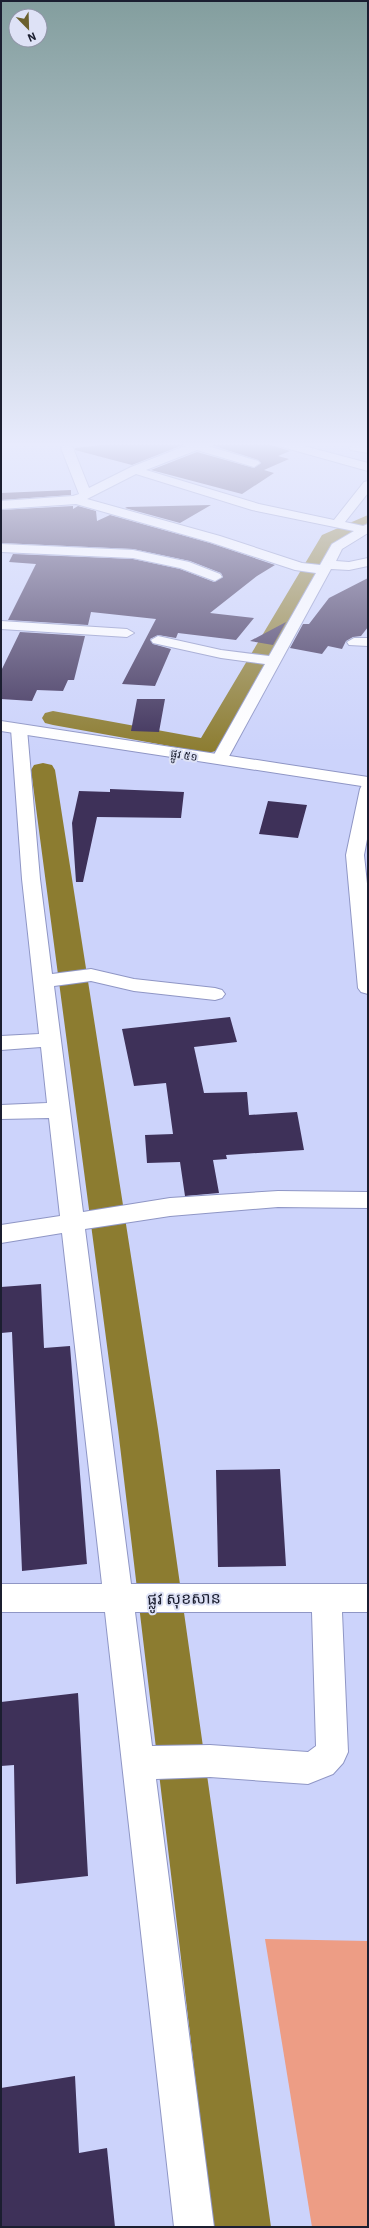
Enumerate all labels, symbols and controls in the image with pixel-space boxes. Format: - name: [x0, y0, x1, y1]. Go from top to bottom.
- north arrow: [8, 8, 48, 48]
- text: N: [25, 29, 38, 45]
- street label: ផ្លូវ ៥១: [169, 746, 198, 767]
- street label: ផ្លូវ សុខសាន: [147, 1587, 221, 1613]

